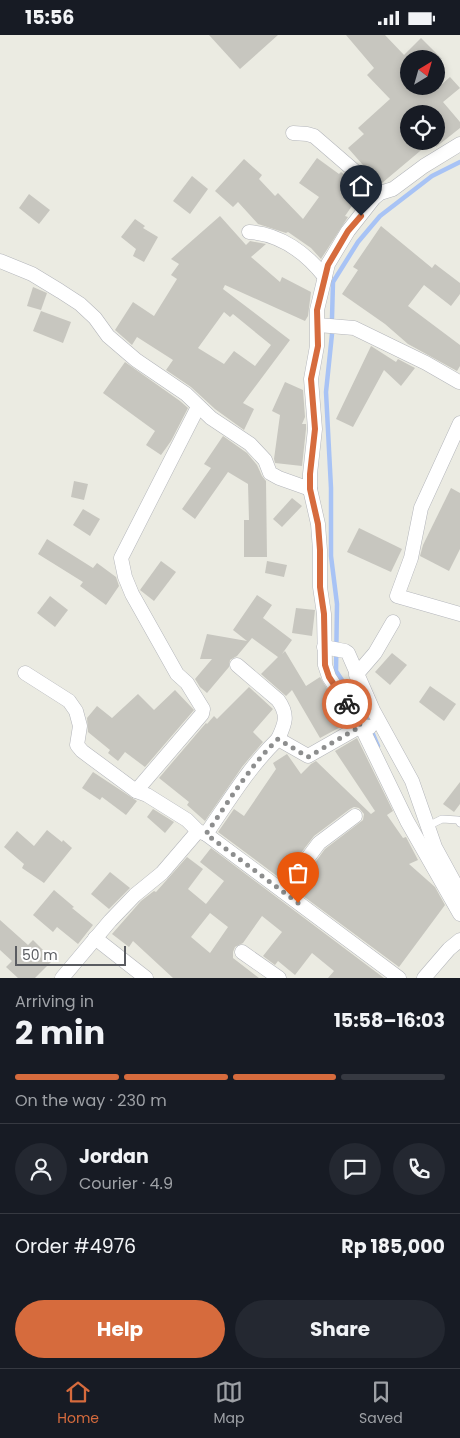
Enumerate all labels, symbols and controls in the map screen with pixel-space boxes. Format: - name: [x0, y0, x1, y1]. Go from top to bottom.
- text: 15:56: [25, 4, 74, 31]
- north arrow: [400, 50, 445, 95]
- map controls: [400, 50, 445, 150]
- button: locate: [400, 105, 445, 150]
- pin: [340, 165, 382, 216]
- icon: home: [347, 172, 375, 200]
- courier: [322, 679, 372, 729]
- icon: bike: [333, 690, 361, 718]
- pin: [277, 852, 319, 903]
- icon: bag: [284, 859, 312, 887]
- scale bar: [15, 943, 126, 966]
- text: 50 m: [22, 945, 58, 965]
- text: Arriving in: [15, 990, 94, 1013]
- text: 15:58–16:03: [334, 1007, 445, 1034]
- text: 2 min: [15, 1010, 105, 1055]
- text: On the way · 230 m: [15, 1089, 167, 1112]
- button: person: [15, 1143, 67, 1195]
- text: Jordan: [79, 1143, 149, 1170]
- button: chat: [329, 1143, 381, 1195]
- button: phone: [393, 1143, 445, 1195]
- text: Courier · 4.9: [79, 1172, 173, 1195]
- text: Order #4976: [15, 1233, 136, 1260]
- text: Rp 185,000: [341, 1233, 445, 1260]
- button: Help: [15, 1300, 225, 1358]
- button: Share: [235, 1300, 445, 1358]
- tab: Home: [57, 1378, 99, 1429]
- tab: Map: [214, 1378, 245, 1429]
- tab: Saved: [359, 1378, 403, 1429]

